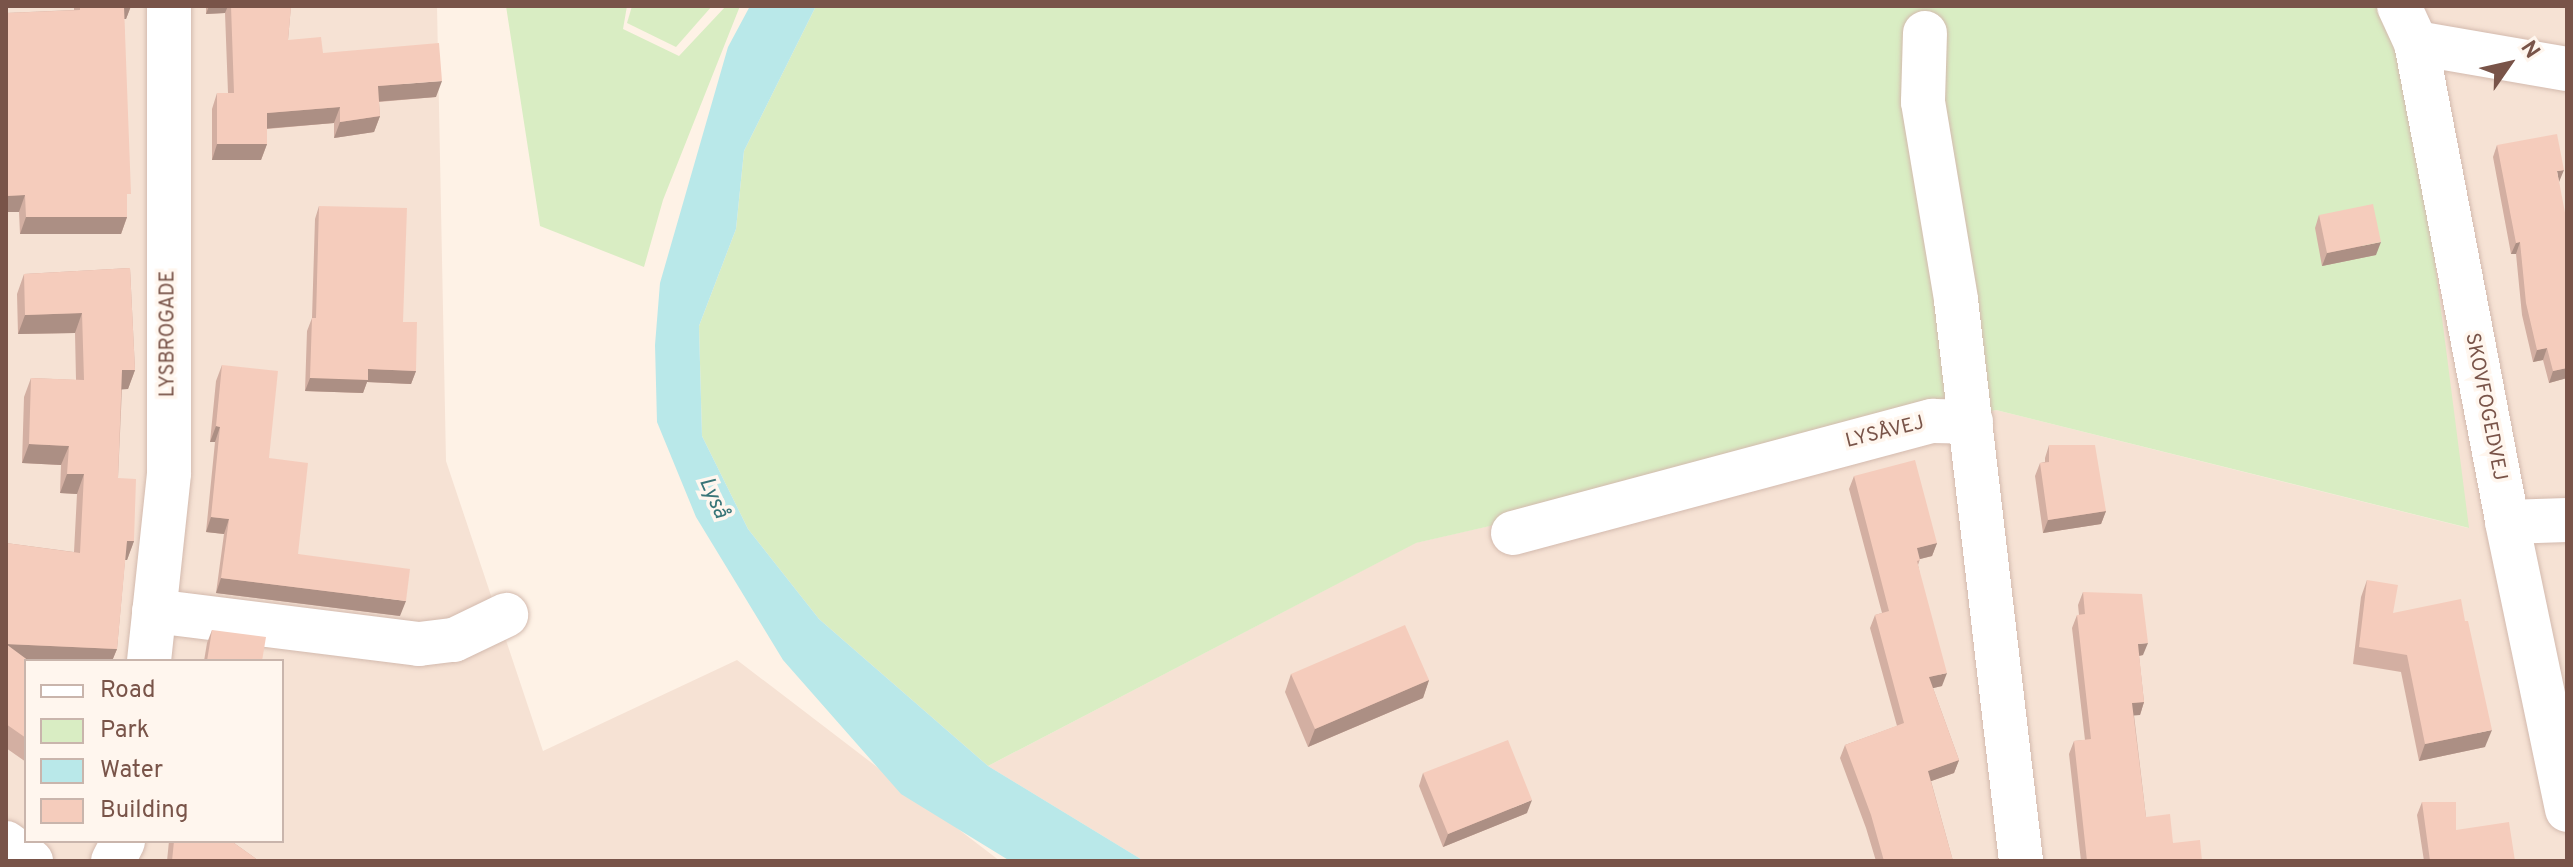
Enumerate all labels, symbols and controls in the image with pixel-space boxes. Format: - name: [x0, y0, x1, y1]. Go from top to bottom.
- north arrow: [2469, 24, 2549, 104]
- text: N: [2514, 36, 2545, 64]
- street label: LYSBROGADE: [157, 271, 181, 397]
- street label: SKOVFOGEDVEJ: [2459, 331, 2511, 483]
- street label: LYSÅVEJ: [1843, 412, 1927, 454]
- water label: Lyså: [692, 473, 734, 523]
- legend: [24, 659, 284, 843]
- text: Road: [100, 676, 156, 706]
- text: Park: [100, 716, 150, 746]
- text: Water: [100, 756, 163, 786]
- text: Building: [100, 796, 189, 826]

